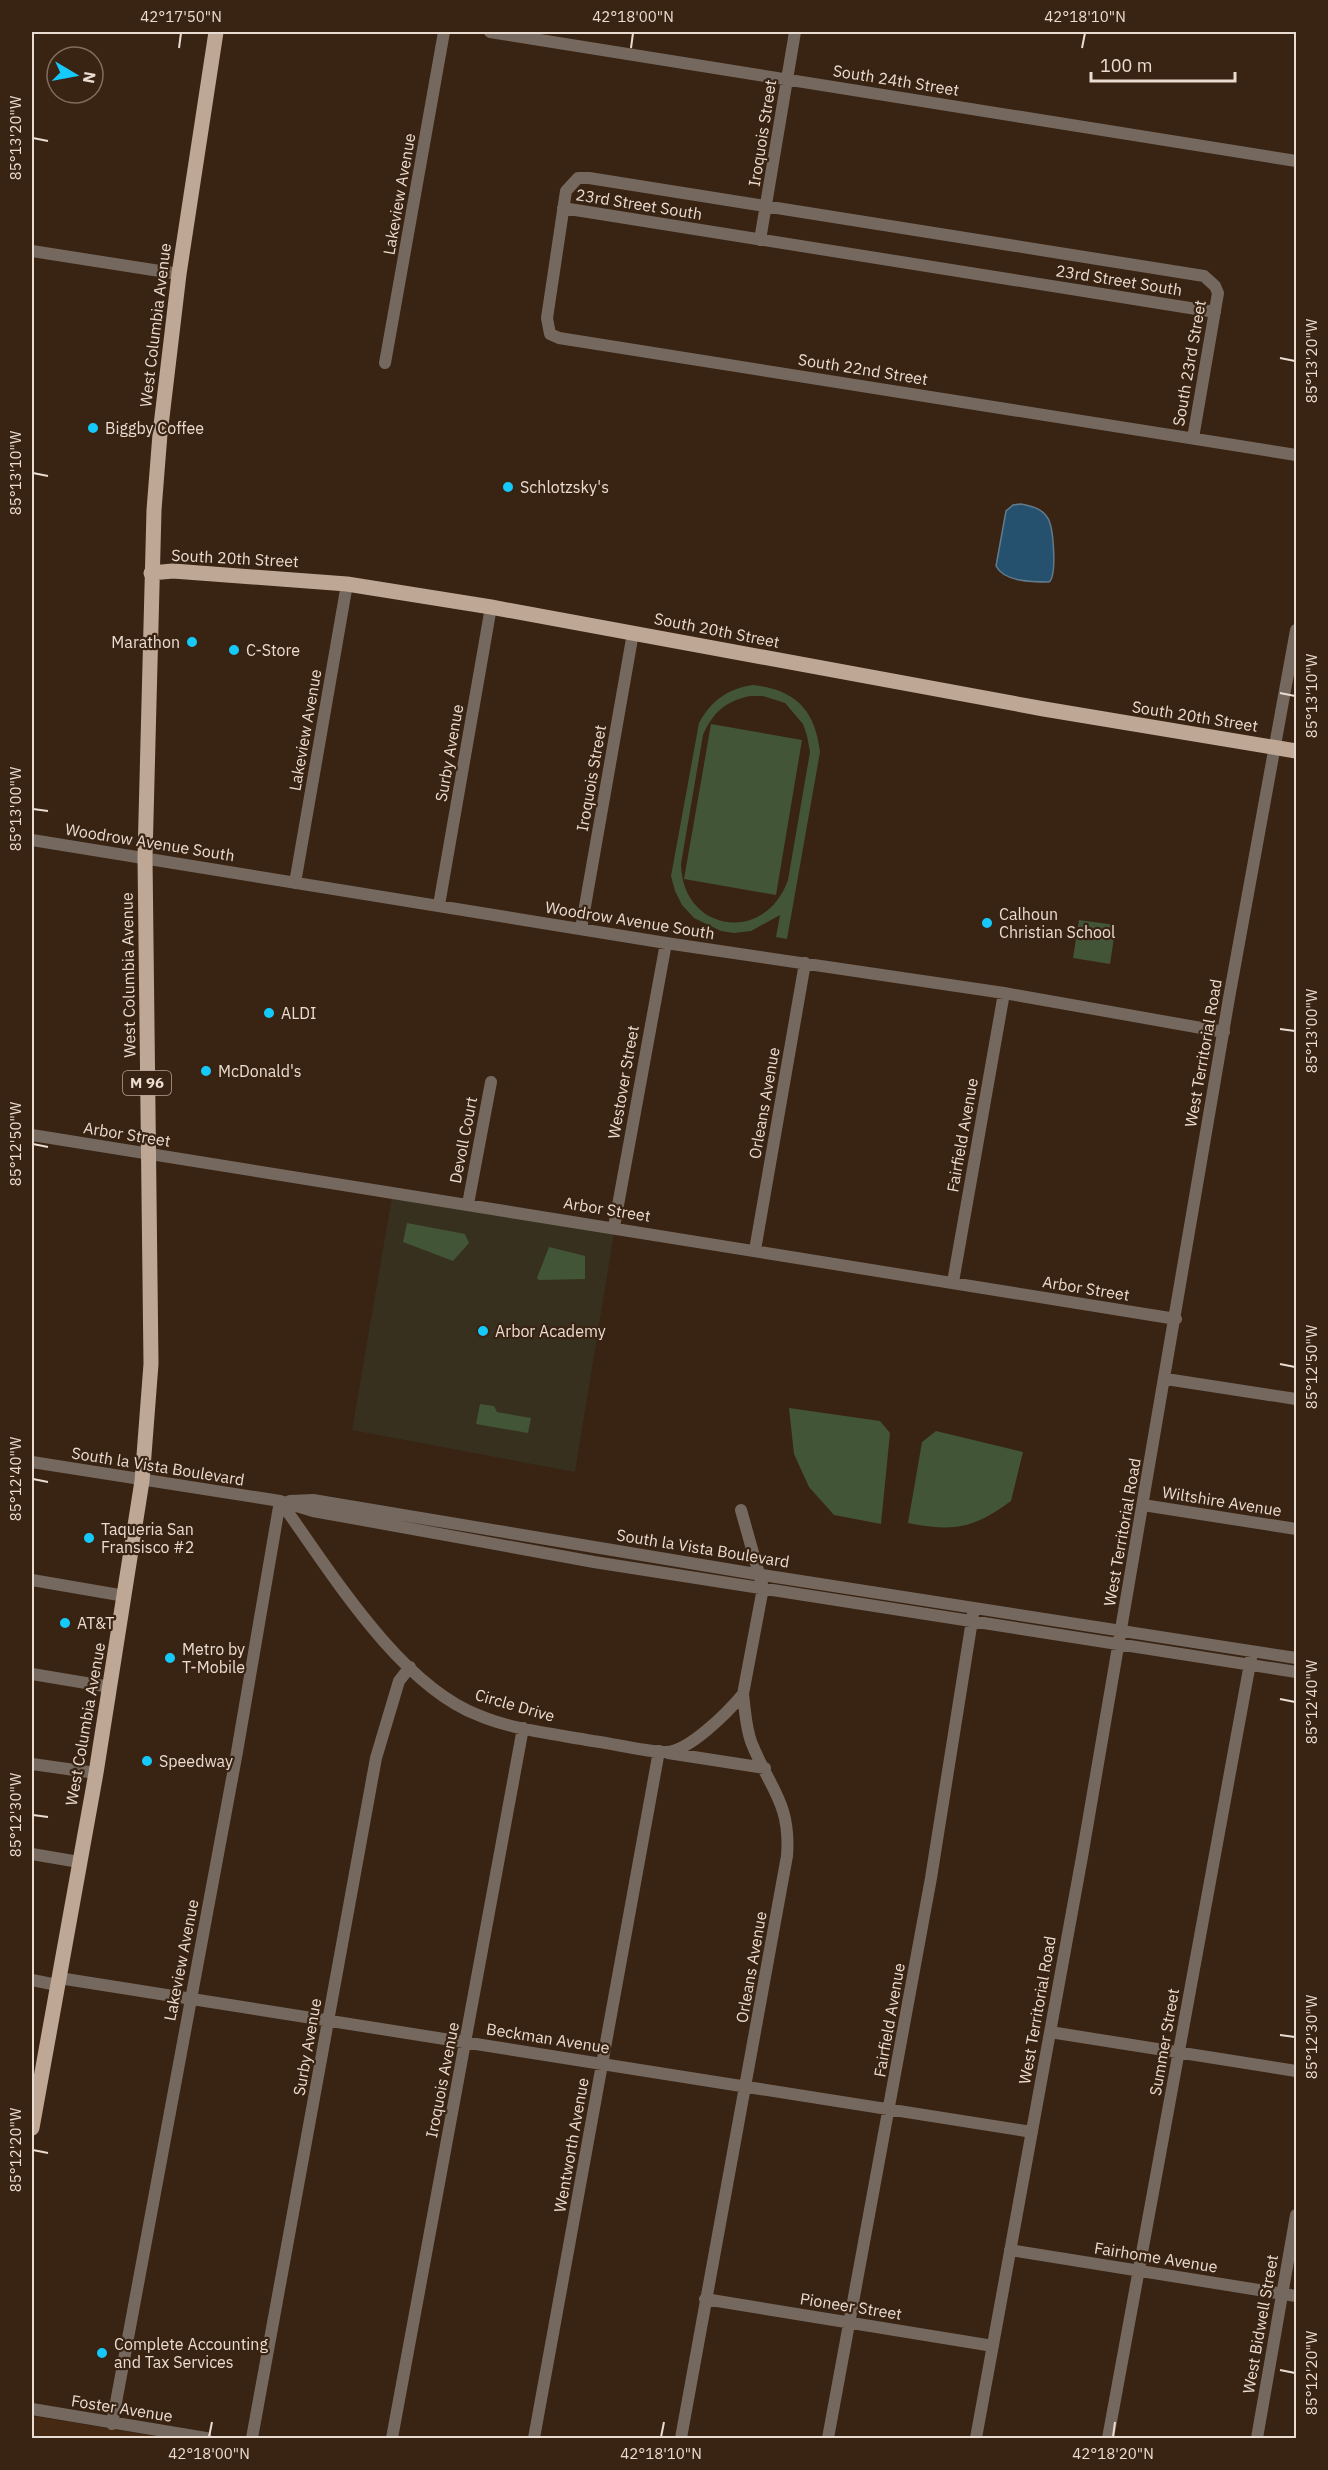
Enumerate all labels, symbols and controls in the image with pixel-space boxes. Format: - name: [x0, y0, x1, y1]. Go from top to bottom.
- text: 42°17'50"N: [140, 7, 222, 26]
- text: 42°18'00"N: [592, 7, 674, 26]
- text: 42°18'10"N: [1044, 7, 1126, 26]
- north arrow: [45, 45, 105, 105]
- scale bar: [1091, 45, 1235, 83]
- text: 100 m: [1100, 54, 1152, 77]
- street label: South 24th Street: [832, 60, 960, 100]
- text: N: [79, 70, 101, 85]
- street label: Iroquois Street: [744, 78, 780, 188]
- text: 85°13'20"W: [6, 95, 25, 180]
- street label: Lakeview Avenue: [378, 131, 420, 257]
- street label: 23rd Street South: [574, 184, 704, 224]
- street label: West Columbia Avenue: [135, 242, 175, 408]
- street label: 23rd Street South: [1054, 260, 1184, 300]
- street label: South 23rd Street: [1168, 298, 1210, 428]
- text: 85°13'20"W: [1302, 318, 1321, 403]
- street label: South 22nd Street: [797, 349, 929, 389]
- place label: Biggby Coffee: [105, 418, 204, 438]
- marker: Biggby Coffee: [86, 421, 100, 435]
- text: 85°13'10"W: [6, 430, 25, 515]
- place label: Schlotzsky's: [520, 477, 609, 497]
- marker: Schlotzsky's: [501, 480, 515, 494]
- street label: South 20th Street: [171, 545, 299, 571]
- street label: South 20th Street: [653, 608, 781, 652]
- place label: Marathon: [111, 632, 180, 652]
- marker: Marathon: [185, 635, 199, 649]
- place label: C-Store: [246, 640, 300, 660]
- marker: C-Store: [227, 643, 241, 657]
- text: 85°13'10"W: [1302, 653, 1321, 738]
- street label: Lakeview Avenue: [284, 667, 326, 793]
- street label: South 20th Street: [1131, 696, 1259, 736]
- street label: Surby Avenue: [431, 702, 467, 803]
- street label: Iroquois Street: [572, 723, 610, 833]
- text: 85°13'00"W: [6, 766, 25, 851]
- street label: Woodrow Avenue South: [64, 819, 236, 865]
- street label: West Columbia Avenue: [117, 892, 139, 1058]
- street label: Woodrow Avenue South: [544, 897, 716, 943]
- place label: Calhoun Christian School: [999, 904, 1115, 942]
- marker: Calhoun Christian School: [980, 916, 994, 930]
- street label: West Territorial Road: [1180, 977, 1226, 1129]
- text: 85°13'00"W: [1302, 988, 1321, 1073]
- place label: ALDI: [281, 1003, 316, 1023]
- marker: ALDI: [262, 1006, 276, 1020]
- street label: Westover Street: [603, 1024, 643, 1140]
- street label: Orleans Avenue: [744, 1045, 784, 1160]
- place label: McDonald's: [218, 1061, 302, 1081]
- marker: McDonald's: [199, 1064, 213, 1078]
- road number: M 96: [123, 1071, 171, 1095]
- street label: Fairfield Avenue: [942, 1076, 982, 1194]
- street label: Devoll Court: [445, 1095, 481, 1185]
- text: 85°12'50"W: [6, 1101, 25, 1186]
- street label: Arbor Street: [82, 1117, 172, 1151]
- street label: Arbor Street: [562, 1192, 652, 1226]
- street label: Arbor Street: [1041, 1271, 1131, 1305]
- place label: Arbor Academy: [495, 1321, 606, 1341]
- marker: Arbor Academy: [476, 1324, 490, 1338]
- text: 85°12'50"W: [1302, 1324, 1321, 1409]
- text: 85°12'40"W: [6, 1436, 25, 1521]
- street label: South la Vista Boulevard: [70, 1442, 246, 1490]
- street label: West Territorial Road: [1099, 1456, 1145, 1608]
- street label: Wiltshire Avenue: [1161, 1482, 1283, 1520]
- place label: Taqueria San Fransisco #2: [101, 1519, 194, 1557]
- street label: South la Vista Boulevard: [615, 1524, 791, 1572]
- marker: Taqueria San Fransisco #2: [82, 1531, 96, 1545]
- place label: AT&T: [77, 1613, 114, 1633]
- marker: AT&T: [58, 1616, 72, 1630]
- place label: Metro by T-Mobile: [182, 1639, 245, 1677]
- street label: West Columbia Avenue: [61, 1641, 109, 1807]
- marker: Metro by T-Mobile: [163, 1651, 177, 1665]
- text: 85°12'40"W: [1302, 1659, 1321, 1744]
- street label: Circle Drive: [473, 1684, 557, 1726]
- place label: Speedway: [159, 1751, 233, 1771]
- marker: Speedway: [140, 1754, 154, 1768]
- text: 85°12'30"W: [6, 1772, 25, 1857]
- street label: Lakeview Avenue: [159, 1897, 203, 2022]
- street label: Orleans Avenue: [731, 1909, 771, 2024]
- street label: West Territorial Road: [1014, 1934, 1060, 2086]
- street label: Fairfield Avenue: [869, 1961, 909, 2079]
- street label: Summer Street: [1145, 1987, 1183, 2097]
- text: 85°12'30"W: [1302, 1994, 1321, 2079]
- street label: Surby Avenue: [289, 1996, 325, 2097]
- street label: Beckman Avenue: [485, 2018, 611, 2058]
- street label: Iroquois Avenue: [421, 2020, 463, 2140]
- street label: Wentworth Avenue: [549, 2076, 593, 2214]
- text: 85°12'20"W: [6, 2107, 25, 2192]
- street label: Fairhome Avenue: [1093, 2237, 1219, 2277]
- street label: West Bidwell Street: [1238, 2253, 1282, 2395]
- street label: Pioneer Street: [799, 2288, 903, 2324]
- text: 85°12'20"W: [1302, 2330, 1321, 2415]
- place label: Complete Accounting and Tax Services: [114, 2334, 268, 2372]
- marker: Complete Accounting and Tax Services: [95, 2346, 109, 2360]
- street label: Foster Avenue: [70, 2390, 174, 2426]
- text: 42°18'00"N: [168, 2444, 250, 2463]
- text: 42°18'10"N: [620, 2444, 702, 2463]
- text: 42°18'20"N: [1072, 2444, 1154, 2463]

